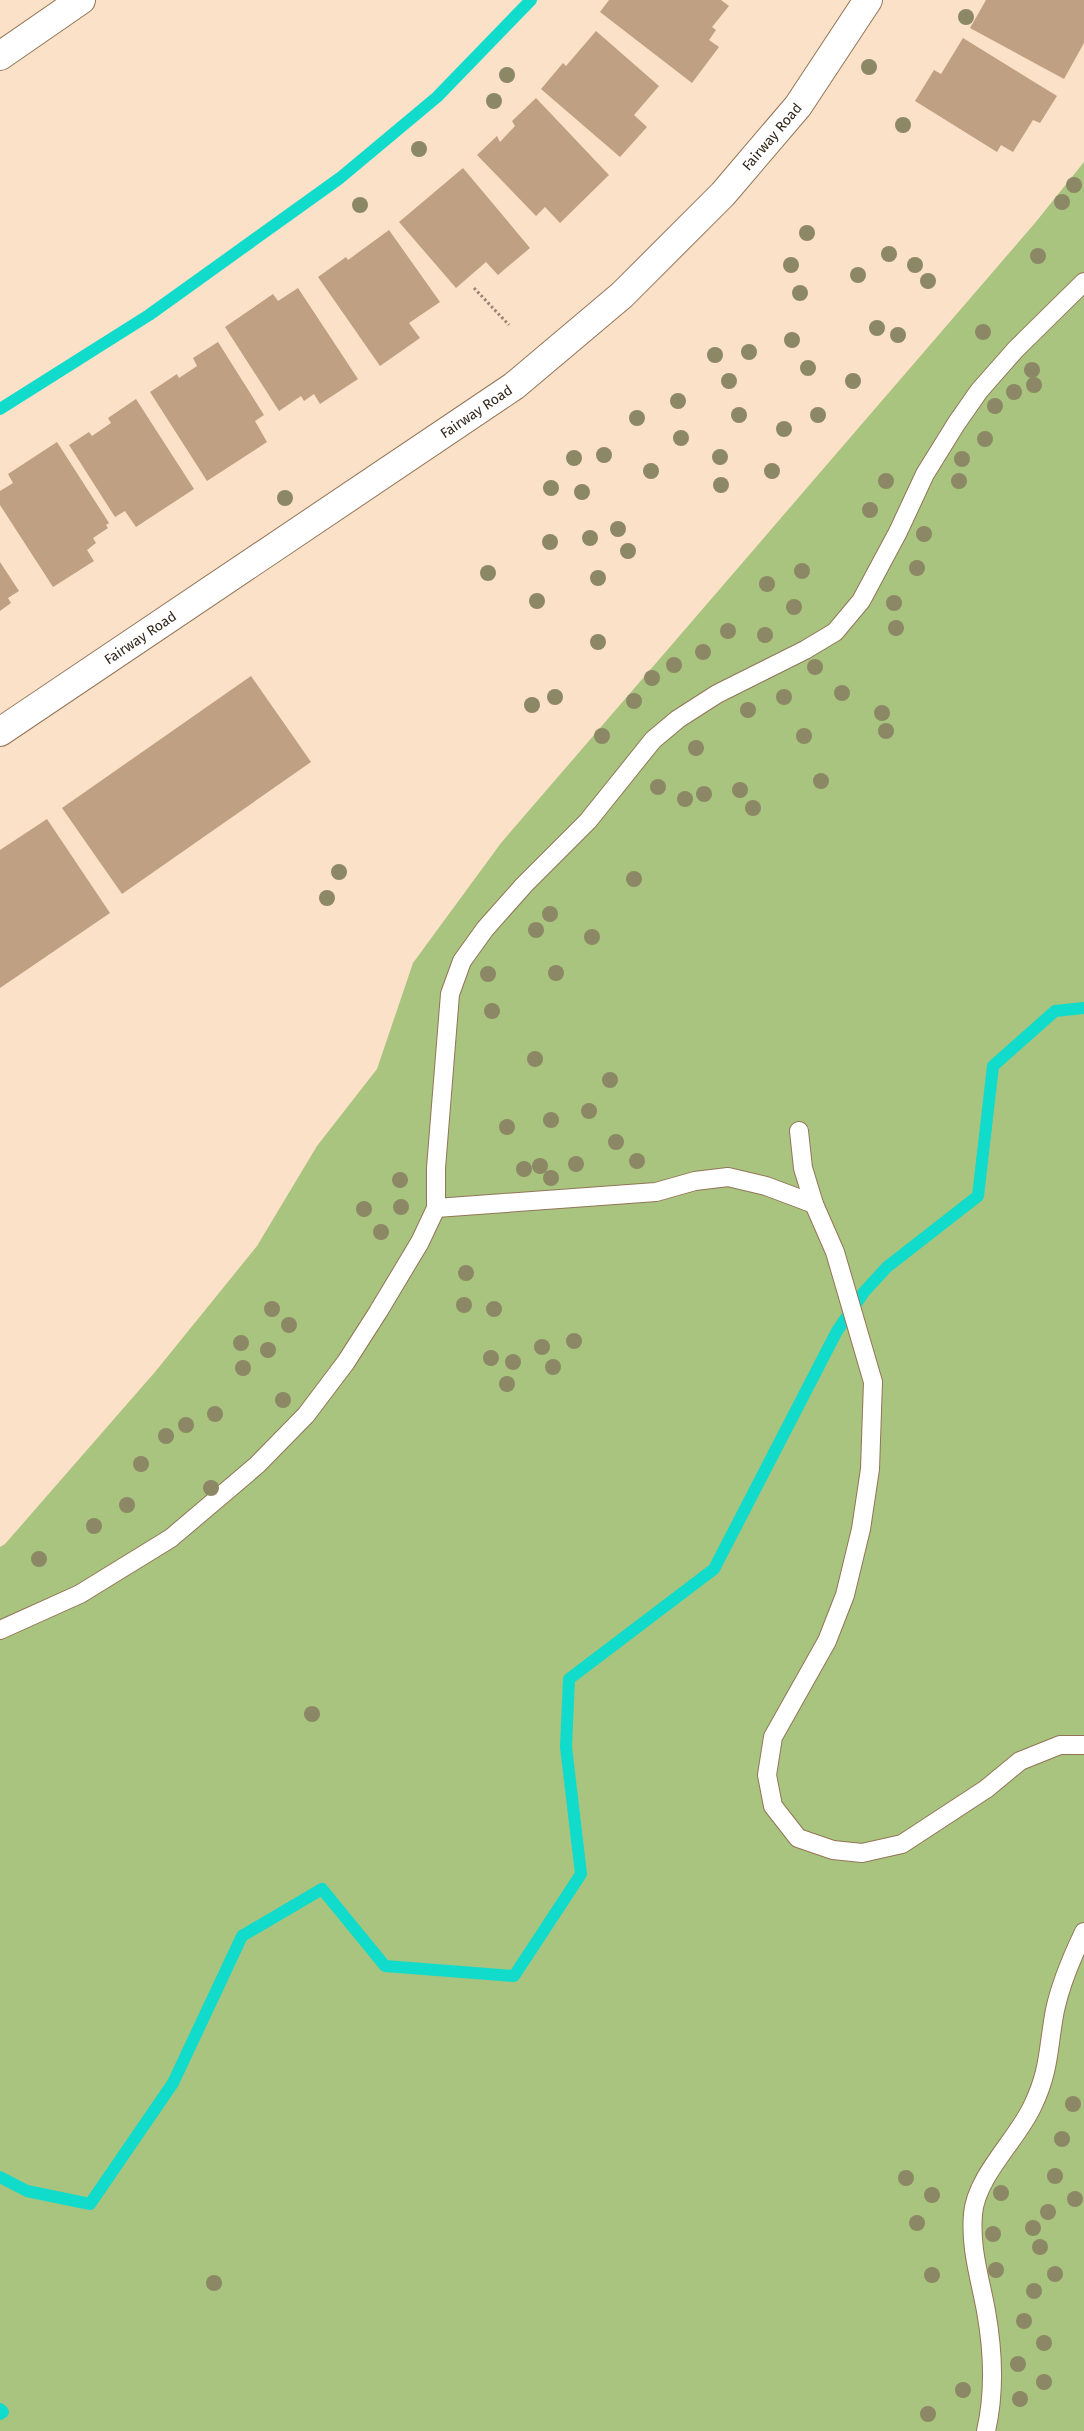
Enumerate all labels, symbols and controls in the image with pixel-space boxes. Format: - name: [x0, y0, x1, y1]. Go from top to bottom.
- street label: Fairway Road: [739, 100, 806, 174]
- street label: Fairway Road: [437, 382, 516, 442]
- street label: Fairway Road: [101, 608, 180, 668]

